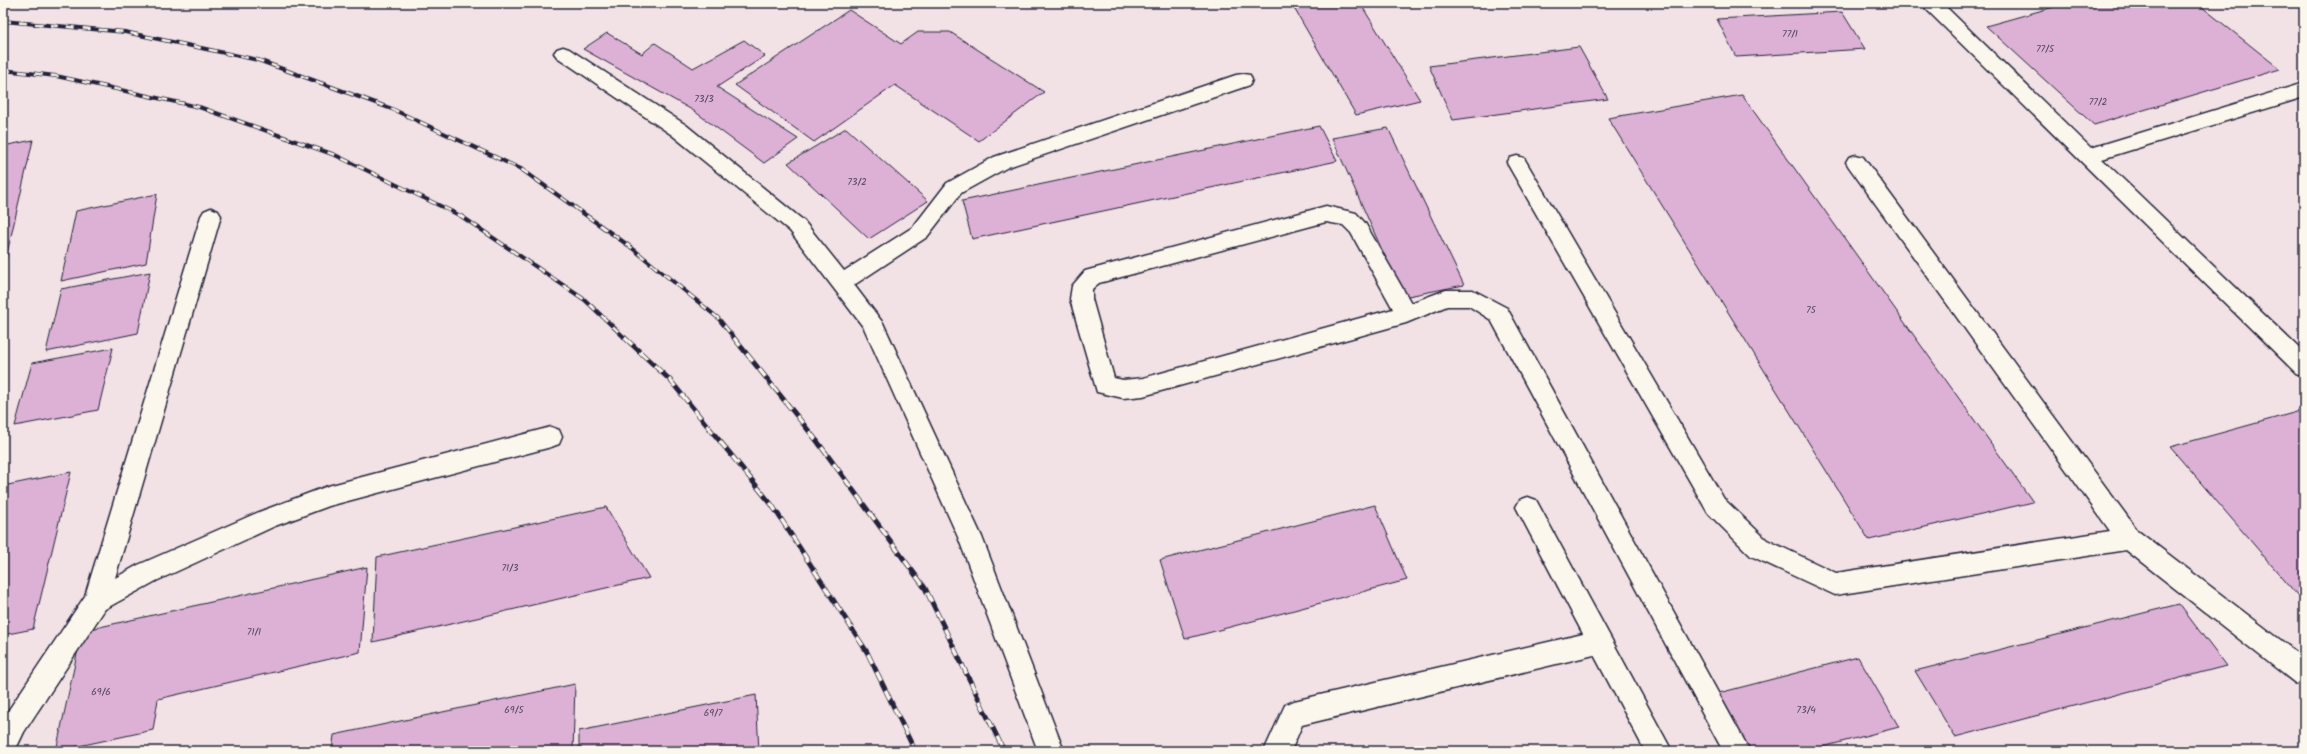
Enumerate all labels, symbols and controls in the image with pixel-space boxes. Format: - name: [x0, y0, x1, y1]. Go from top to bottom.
- house number: 77/1: [1782, 26, 1798, 42]
- house number: 77/5: [2036, 41, 2055, 57]
- house number: 73/3: [694, 91, 714, 107]
- house number: 77/2: [2089, 94, 2107, 110]
- house number: 73/2: [847, 174, 867, 190]
- house number: 75: [1806, 302, 1817, 318]
- house number: 71/3: [502, 560, 519, 576]
- house number: 71/1: [247, 624, 261, 640]
- house number: 69/6: [91, 684, 111, 700]
- house number: 69/5: [504, 702, 524, 718]
- house number: 73/4: [1796, 702, 1816, 718]
- house number: 69/7: [704, 705, 723, 721]

